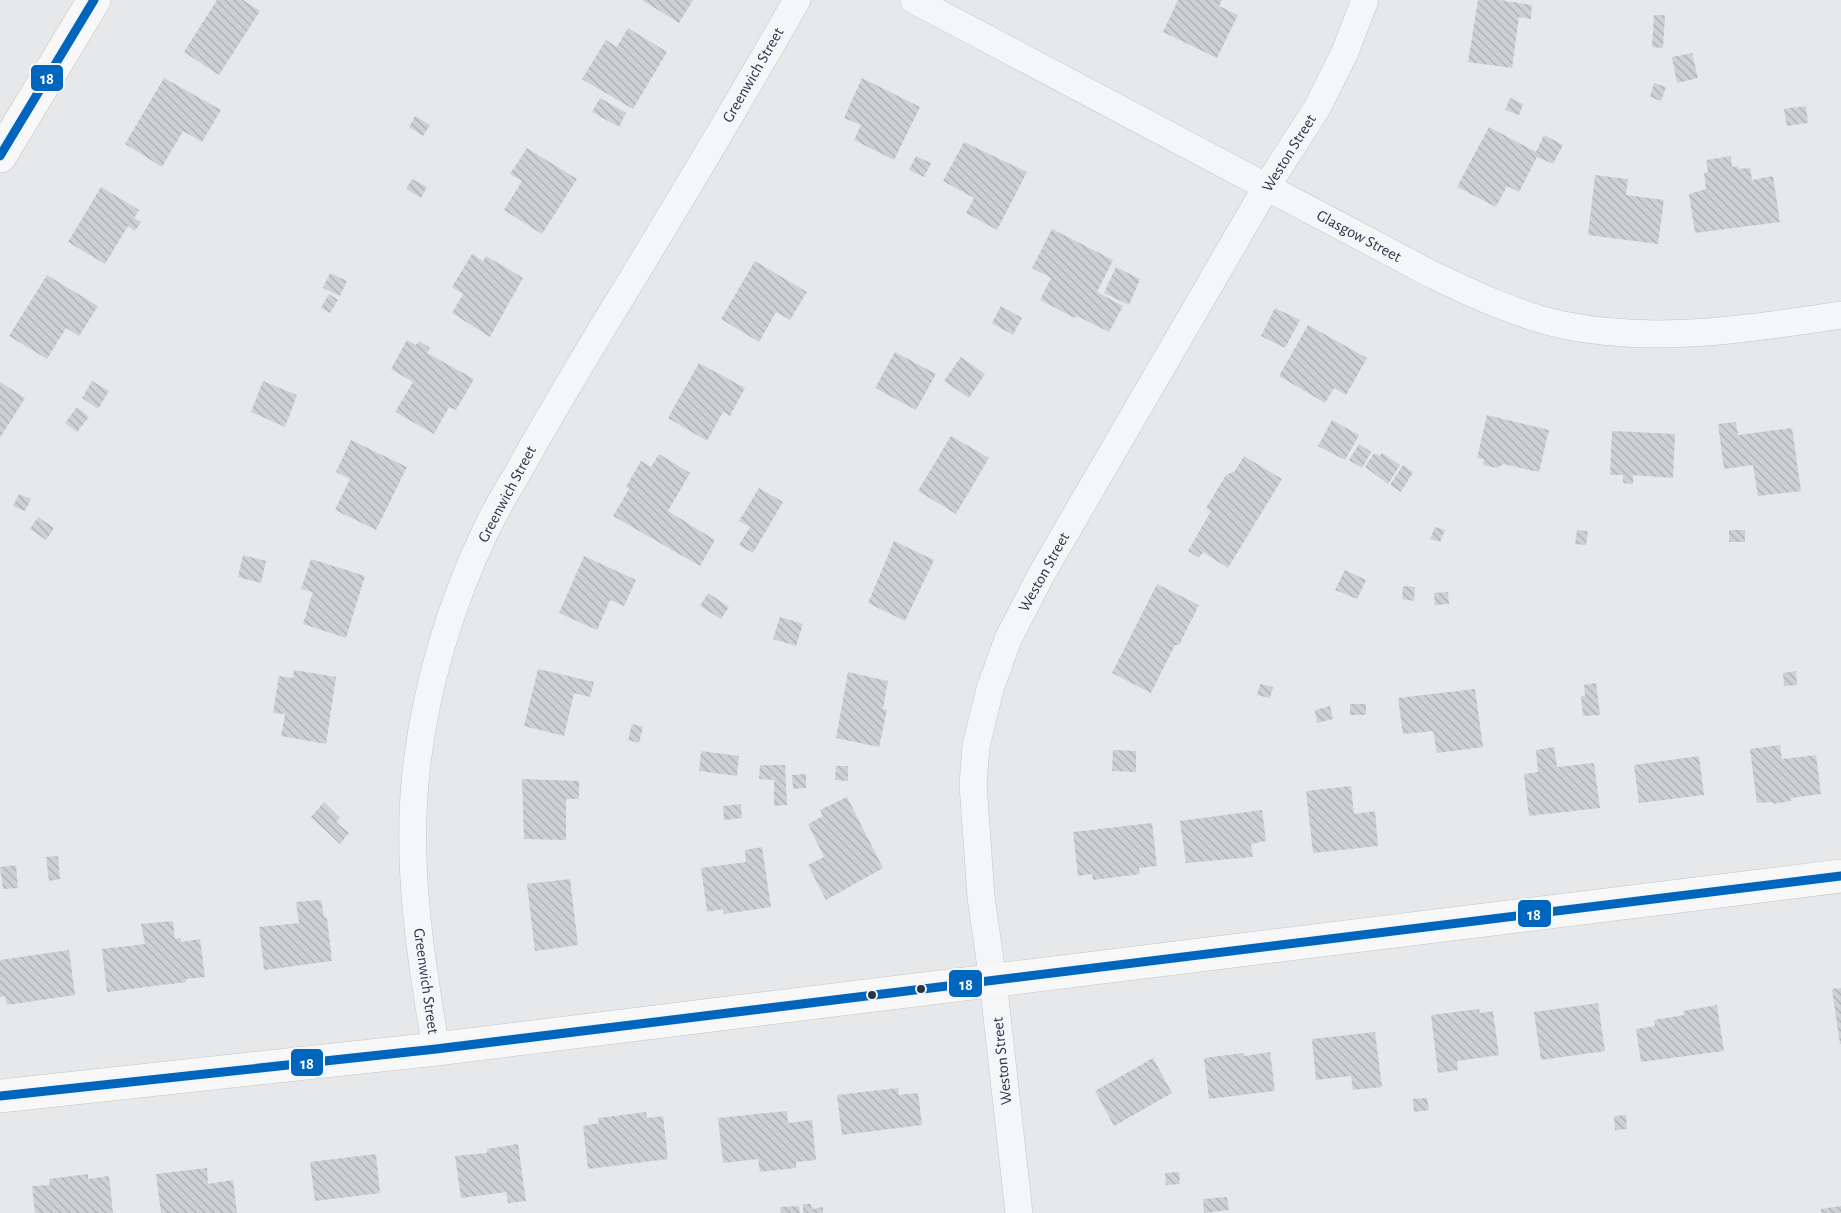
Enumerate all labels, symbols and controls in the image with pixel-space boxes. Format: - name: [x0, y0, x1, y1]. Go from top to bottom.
- street label: Greenwich Street: [719, 25, 787, 125]
- line badge: 18: [30, 64, 64, 92]
- text: 18: [40, 71, 54, 87]
- street label: Weston Street: [1259, 111, 1319, 195]
- street label: Glasgow Street: [1314, 207, 1404, 265]
- street label: Greenwich Street: [475, 443, 539, 545]
- street label: Weston Street: [1016, 530, 1072, 614]
- line badge: 18: [1517, 899, 1552, 928]
- text: 18: [1527, 907, 1541, 923]
- street label: Greenwich Street: [411, 927, 441, 1035]
- line badge: 18: [948, 969, 983, 998]
- text: 18: [959, 977, 973, 993]
- unlabelled marker: [915, 983, 927, 995]
- unlabelled marker: [866, 989, 878, 1001]
- street label: Weston Street: [989, 1016, 1015, 1106]
- line badge: 18: [290, 1048, 324, 1077]
- text: 18: [300, 1056, 314, 1072]

